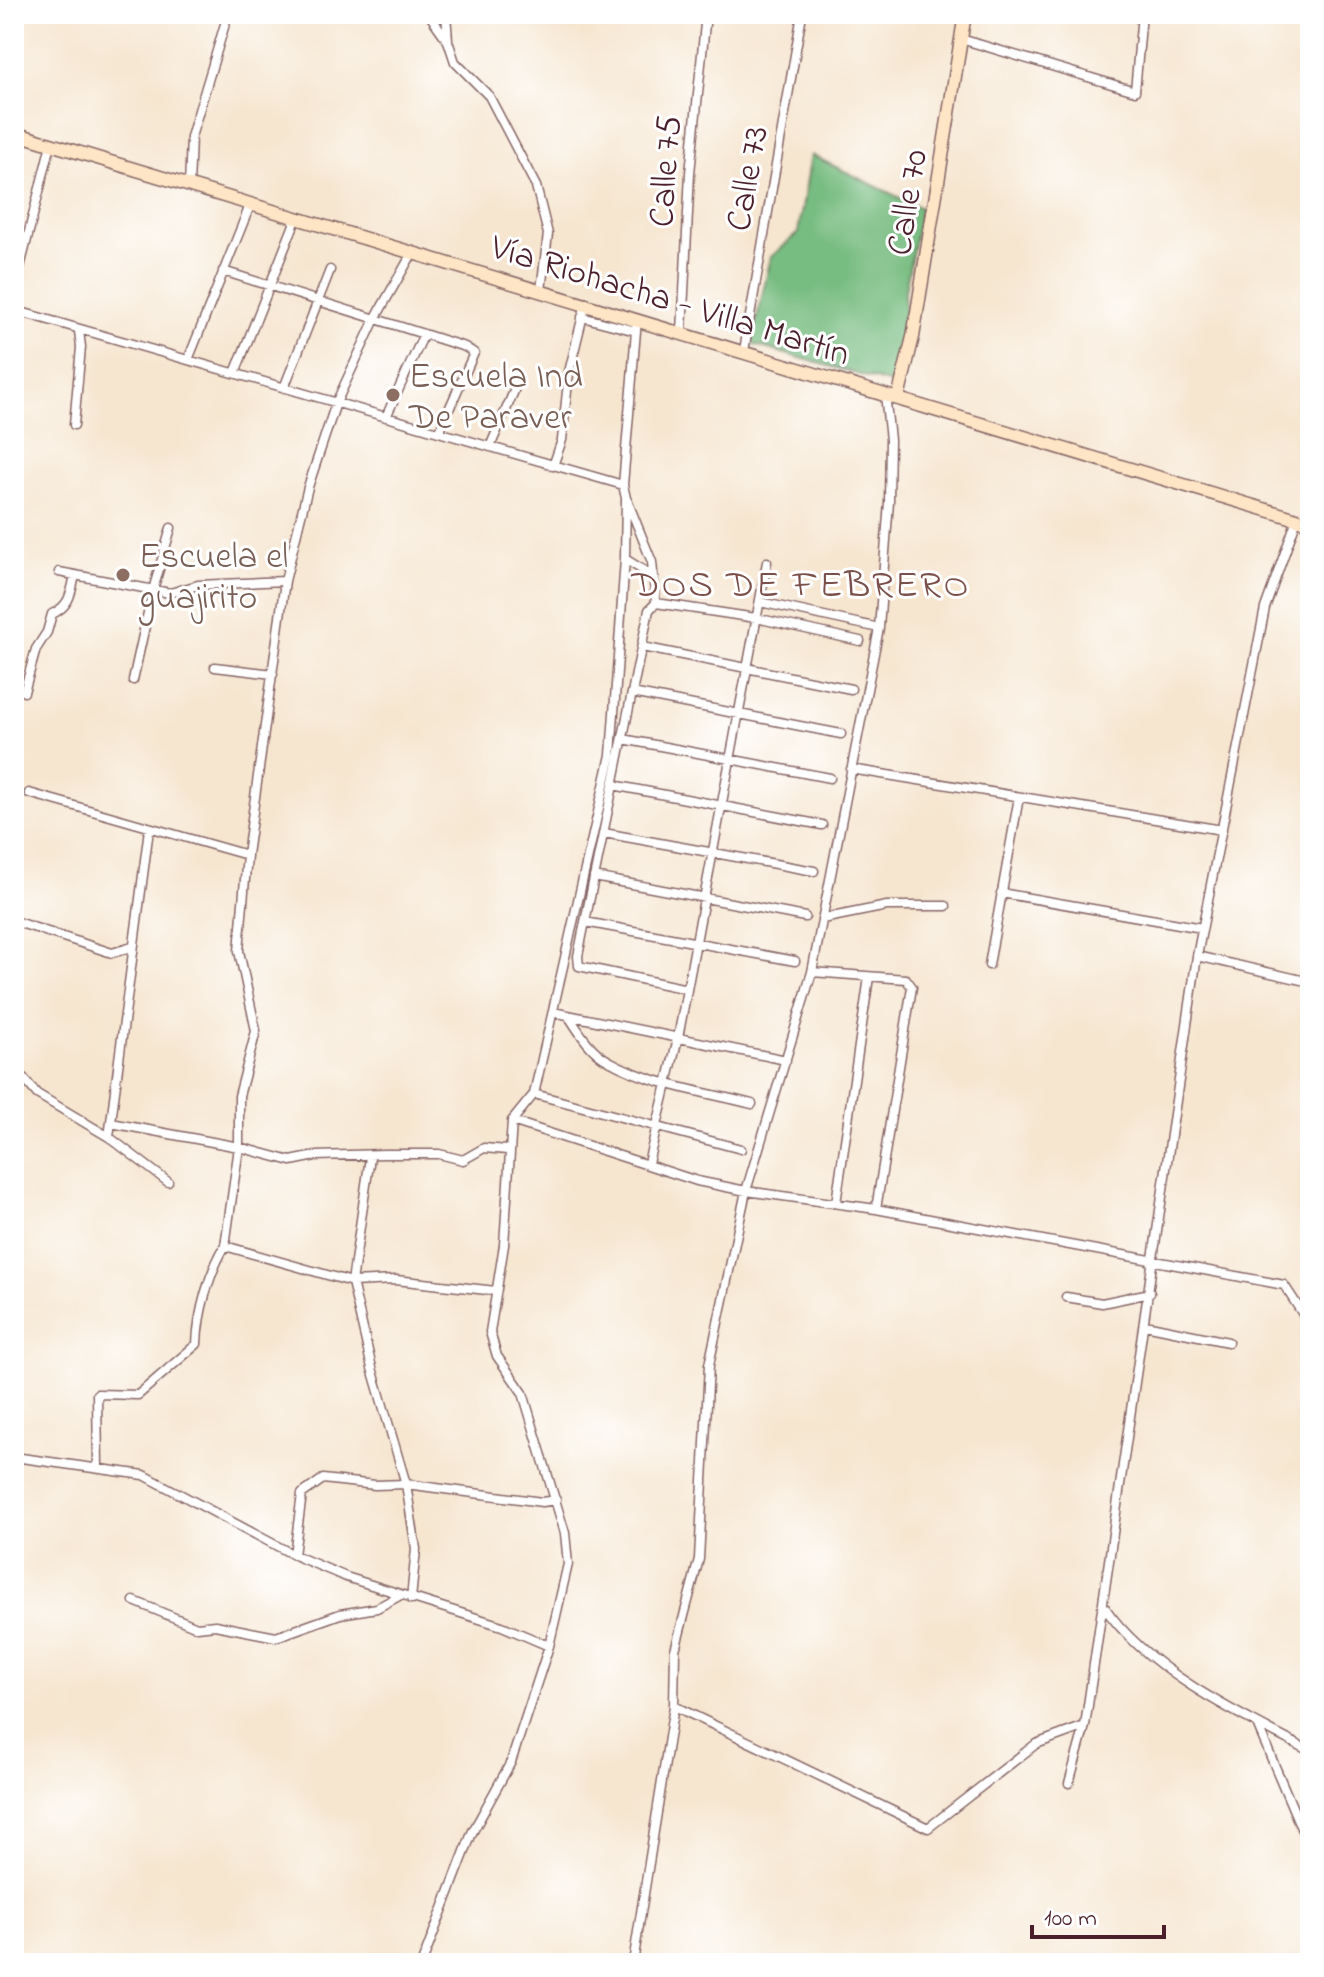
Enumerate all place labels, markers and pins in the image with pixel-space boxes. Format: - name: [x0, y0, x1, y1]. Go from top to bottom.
- place label: Escuela Ind De Paraver: [408, 352, 583, 446]
- marker: Escuela Ind De Paraver: [384, 386, 402, 404]
- place label: Escuela el guajirito: [138, 532, 288, 626]
- marker: Escuela el guajirito: [114, 566, 132, 584]

